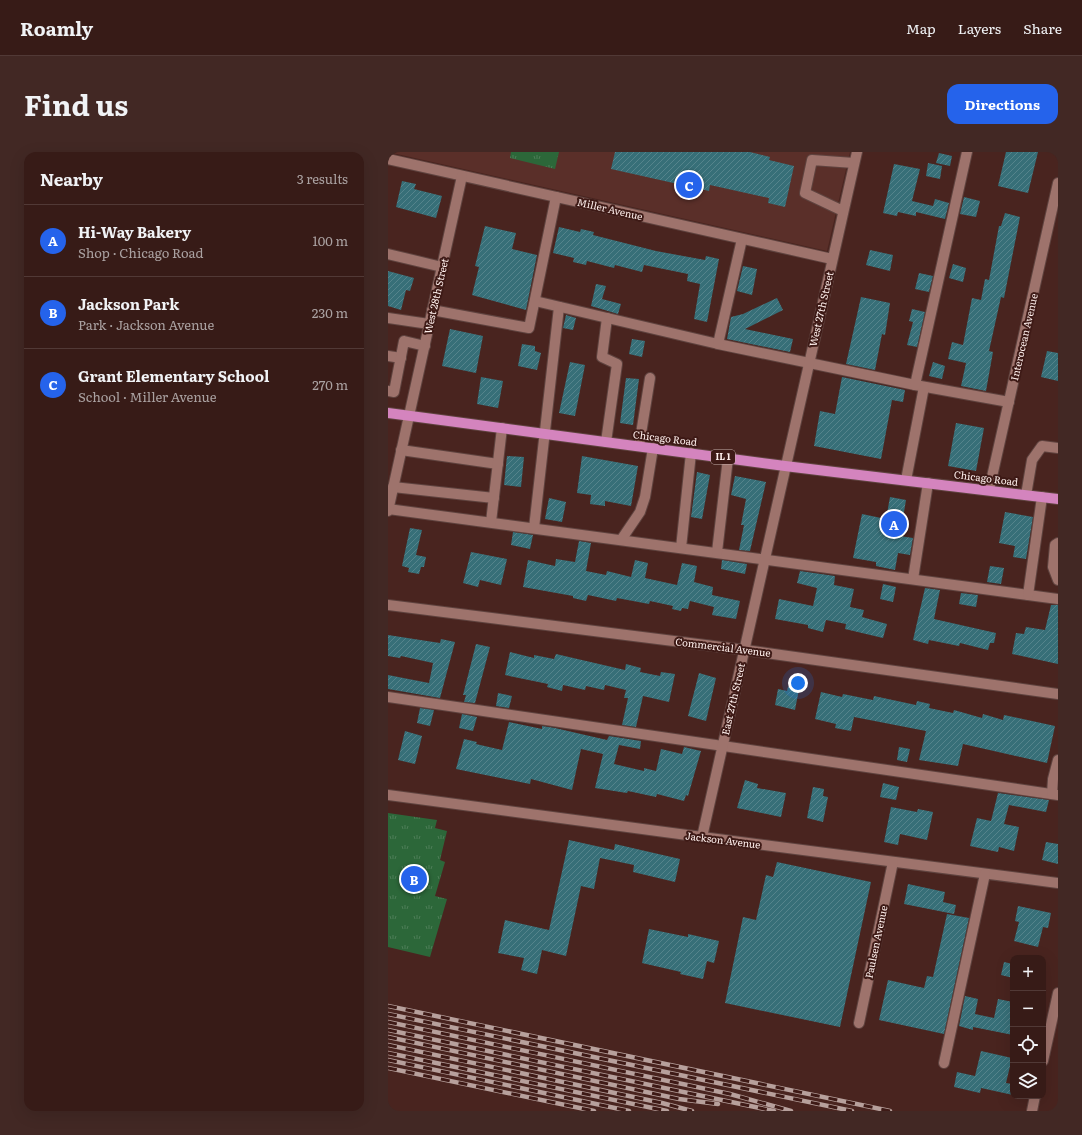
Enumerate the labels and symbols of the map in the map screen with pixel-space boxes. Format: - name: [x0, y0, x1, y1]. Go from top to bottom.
- pin: C: [676, 170, 702, 200]
- street label: Miller Avenue: [576, 194, 644, 223]
- street label: West 28th Street: [420, 257, 452, 335]
- street label: West 27th Street: [805, 270, 836, 348]
- street label: Interocean Avenue: [1006, 292, 1041, 382]
- street label: Chicago Road: [632, 426, 698, 449]
- road number: IL 1: [711, 450, 735, 464]
- street label: Chicago Road: [953, 466, 1019, 489]
- pin: A: [881, 509, 907, 539]
- street label: Commercial Avenue: [675, 633, 772, 660]
- street label: East 27th Street: [717, 661, 748, 736]
- your location: [788, 673, 808, 693]
- street label: Jackson Avenue: [685, 827, 761, 852]
- pin: B: [401, 864, 427, 894]
- street label: Paulsen Avenue: [860, 904, 891, 980]

